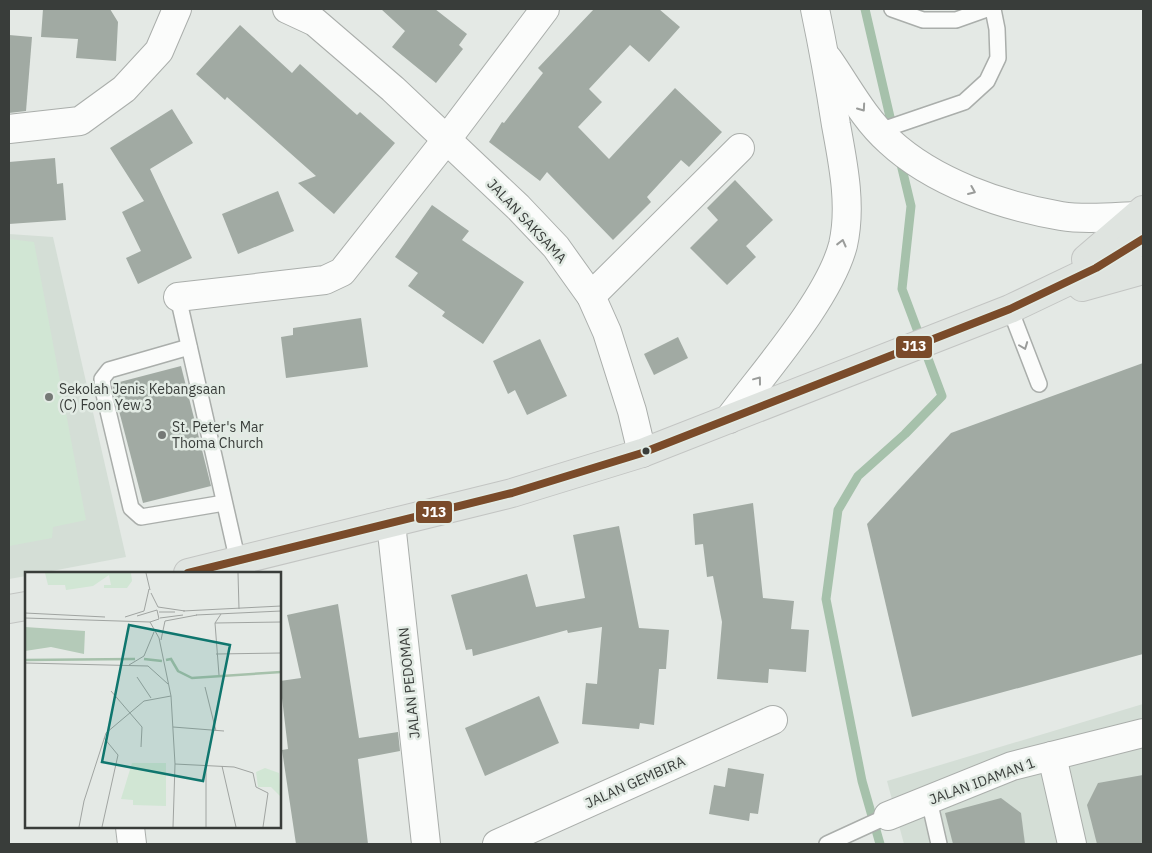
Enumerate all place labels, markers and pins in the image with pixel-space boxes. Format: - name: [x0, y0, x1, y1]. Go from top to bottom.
- place label: Sekolah Jenis Kebangsaan (C) Foon Yew 3: [59, 380, 226, 414]
- marker: Sekolah Jenis Kebangsaan (C) Foon Yew 3: [43, 391, 55, 403]
- place label: St. Peter's Mar Thoma Church: [172, 418, 264, 452]
- marker: St. Peter's Mar Thoma Church: [156, 429, 168, 441]
- unlabelled marker: [641, 446, 651, 456]

